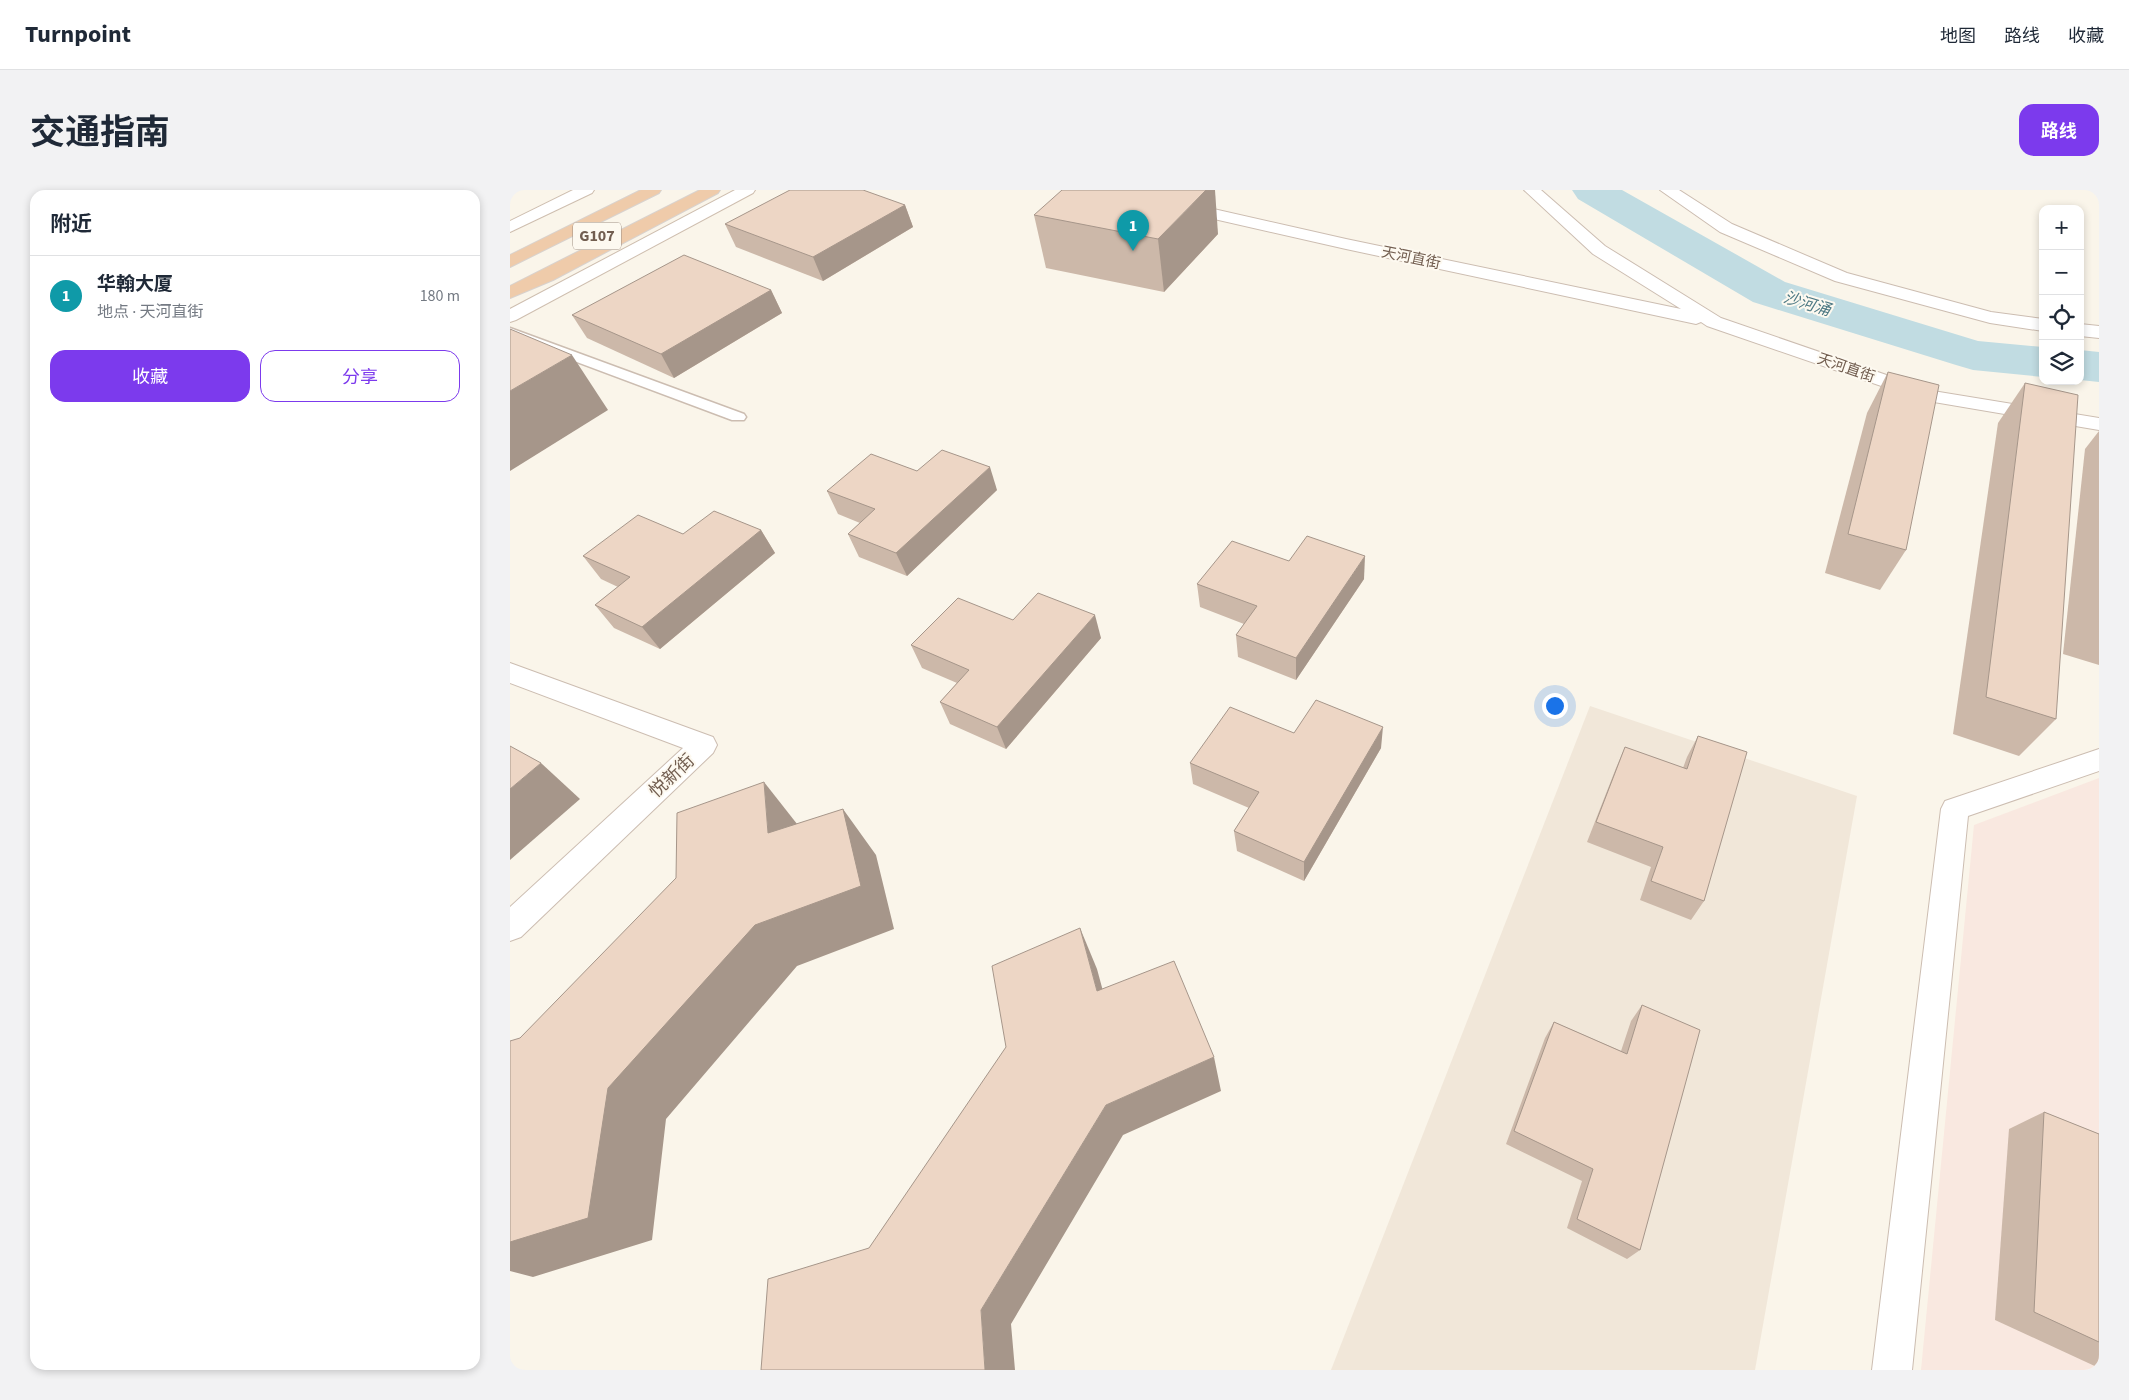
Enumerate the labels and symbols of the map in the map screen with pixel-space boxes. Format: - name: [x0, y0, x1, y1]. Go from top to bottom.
- pin: 1: [1117, 210, 1149, 251]
- road number: G107: [573, 222, 621, 249]
- street label: 天河直街: [1379, 241, 1443, 275]
- water label: 沙河涌: [1781, 286, 1835, 322]
- street label: 天河直街: [1814, 348, 1878, 388]
- your location: [1542, 693, 1568, 719]
- street label: 悦新街: [644, 748, 700, 804]

